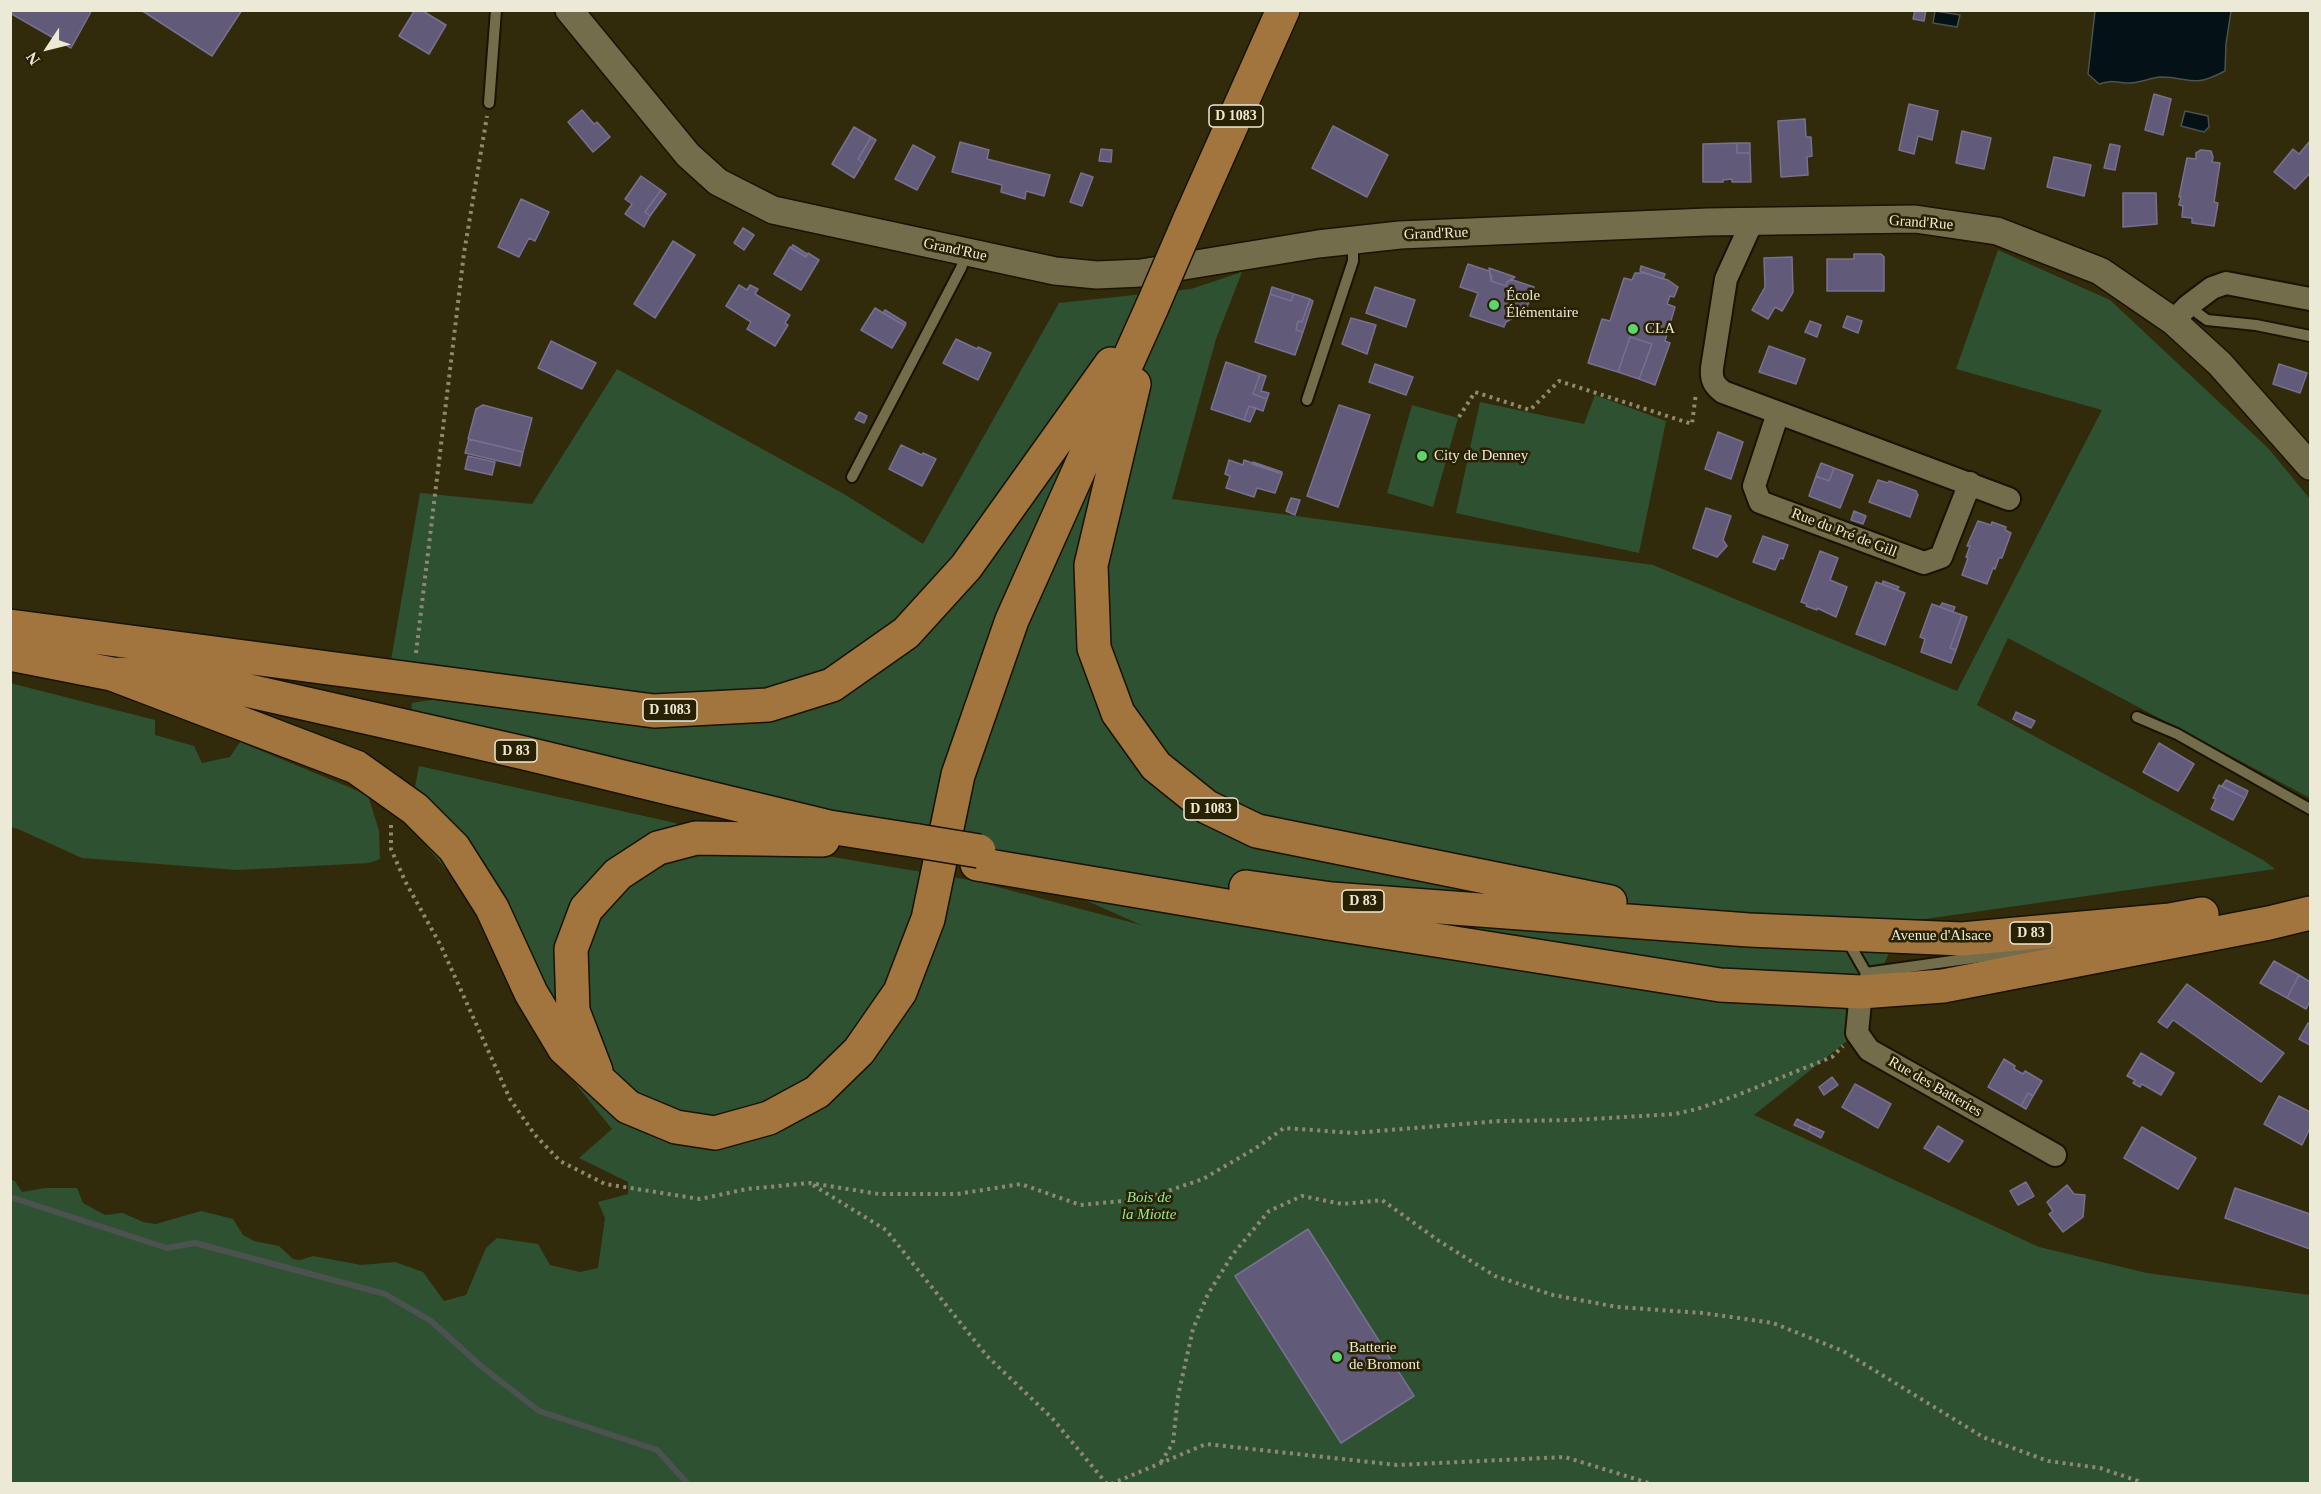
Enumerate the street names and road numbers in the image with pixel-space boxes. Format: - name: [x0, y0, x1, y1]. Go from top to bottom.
- road number: D 1083: [1209, 105, 1263, 127]
- street label: Grand'Rue: [1888, 212, 1954, 234]
- street label: Grand'Rue: [1404, 224, 1468, 244]
- street label: Grand'Rue: [922, 235, 988, 265]
- street label: Rue du Pré de Gill: [1789, 505, 1899, 561]
- road number: D 1083: [643, 699, 697, 721]
- road number: D 83: [495, 740, 537, 762]
- road number: D 1083: [1184, 798, 1238, 820]
- road number: D 83: [1342, 890, 1384, 912]
- road number: D 83: [2010, 922, 2052, 944]
- street label: Avenue d'Alsace: [1891, 927, 1991, 945]
- street label: Rue des Batteries: [1885, 1053, 1985, 1121]

